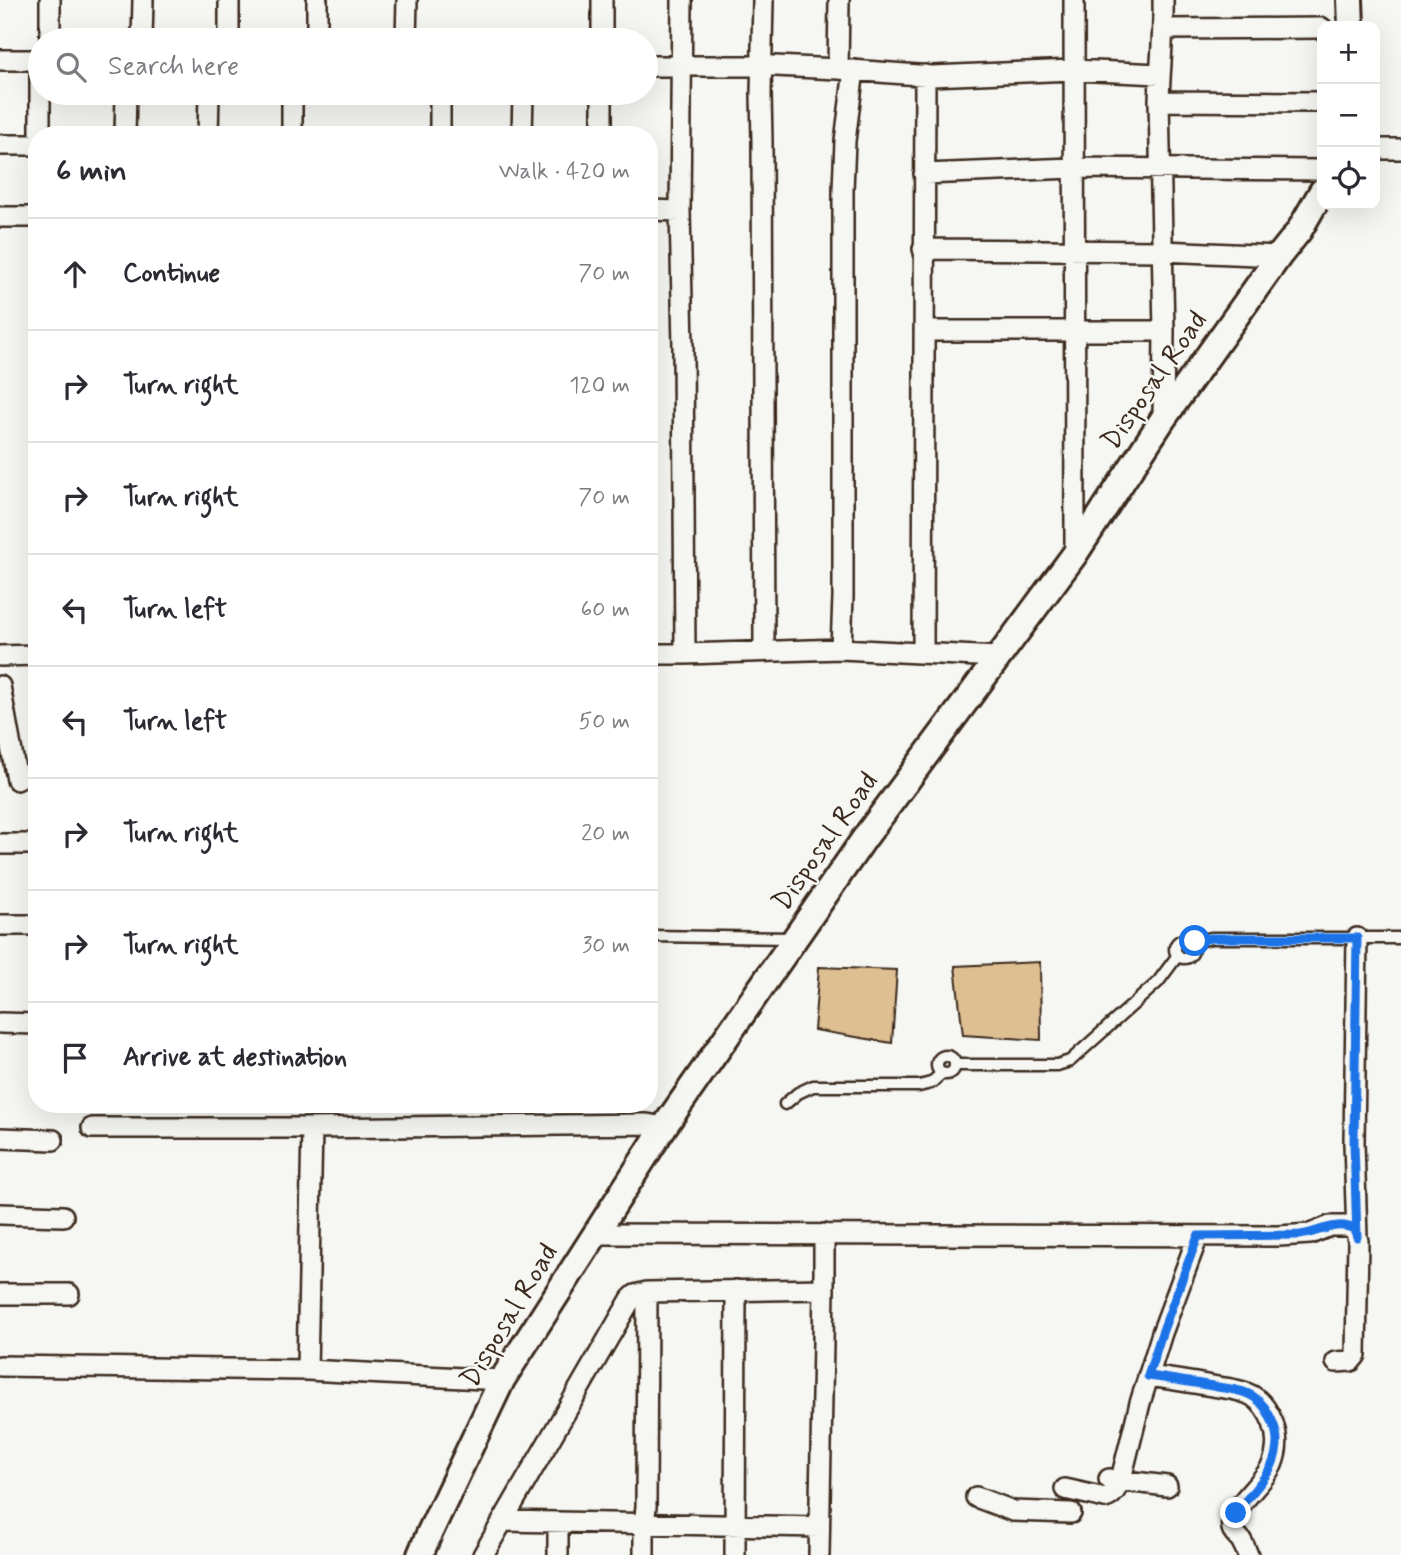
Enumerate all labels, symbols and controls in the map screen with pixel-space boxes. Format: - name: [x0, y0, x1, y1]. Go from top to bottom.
- map controls: [1317, 21, 1380, 210]
- button: +: [1317, 21, 1380, 84]
- search box: [28, 28, 658, 105]
- icon: search: [52, 48, 90, 86]
- text: Search here: [108, 50, 239, 84]
- button: −: [1317, 84, 1380, 147]
- button: locate: [1317, 147, 1380, 210]
- text: 6 min: [56, 152, 127, 191]
- text: Walk · 420 m: [499, 157, 630, 187]
- icon: ahead: [56, 255, 94, 293]
- text: Continue: [123, 257, 220, 291]
- text: 70 m: [578, 259, 630, 289]
- street label: Disposal Road: [1093, 304, 1217, 458]
- icon: right: [56, 367, 94, 405]
- text: Turn right: [123, 369, 239, 403]
- text: 120 m: [569, 371, 630, 401]
- icon: right: [56, 479, 94, 517]
- text: Turn right: [123, 481, 239, 515]
- text: 70 m: [578, 483, 630, 513]
- icon: left: [56, 591, 94, 629]
- text: Turn left: [123, 593, 227, 627]
- text: 60 m: [581, 595, 630, 625]
- icon: left: [56, 703, 94, 741]
- text: Turn left: [123, 705, 227, 739]
- text: 50 m: [579, 707, 630, 737]
- street label: Disposal Road: [764, 765, 888, 919]
- icon: right: [56, 815, 94, 853]
- text: Turn right: [123, 817, 239, 851]
- text: 20 m: [581, 819, 630, 849]
- route start: [1179, 925, 1210, 956]
- icon: right: [56, 927, 94, 965]
- text: Turn right: [123, 929, 239, 963]
- text: 30 m: [582, 931, 630, 961]
- icon: arrive: [56, 1039, 94, 1077]
- text: Arrive at destination: [123, 1041, 347, 1075]
- street label: Disposal Road: [452, 1237, 568, 1395]
- route end: [1220, 1497, 1251, 1528]

